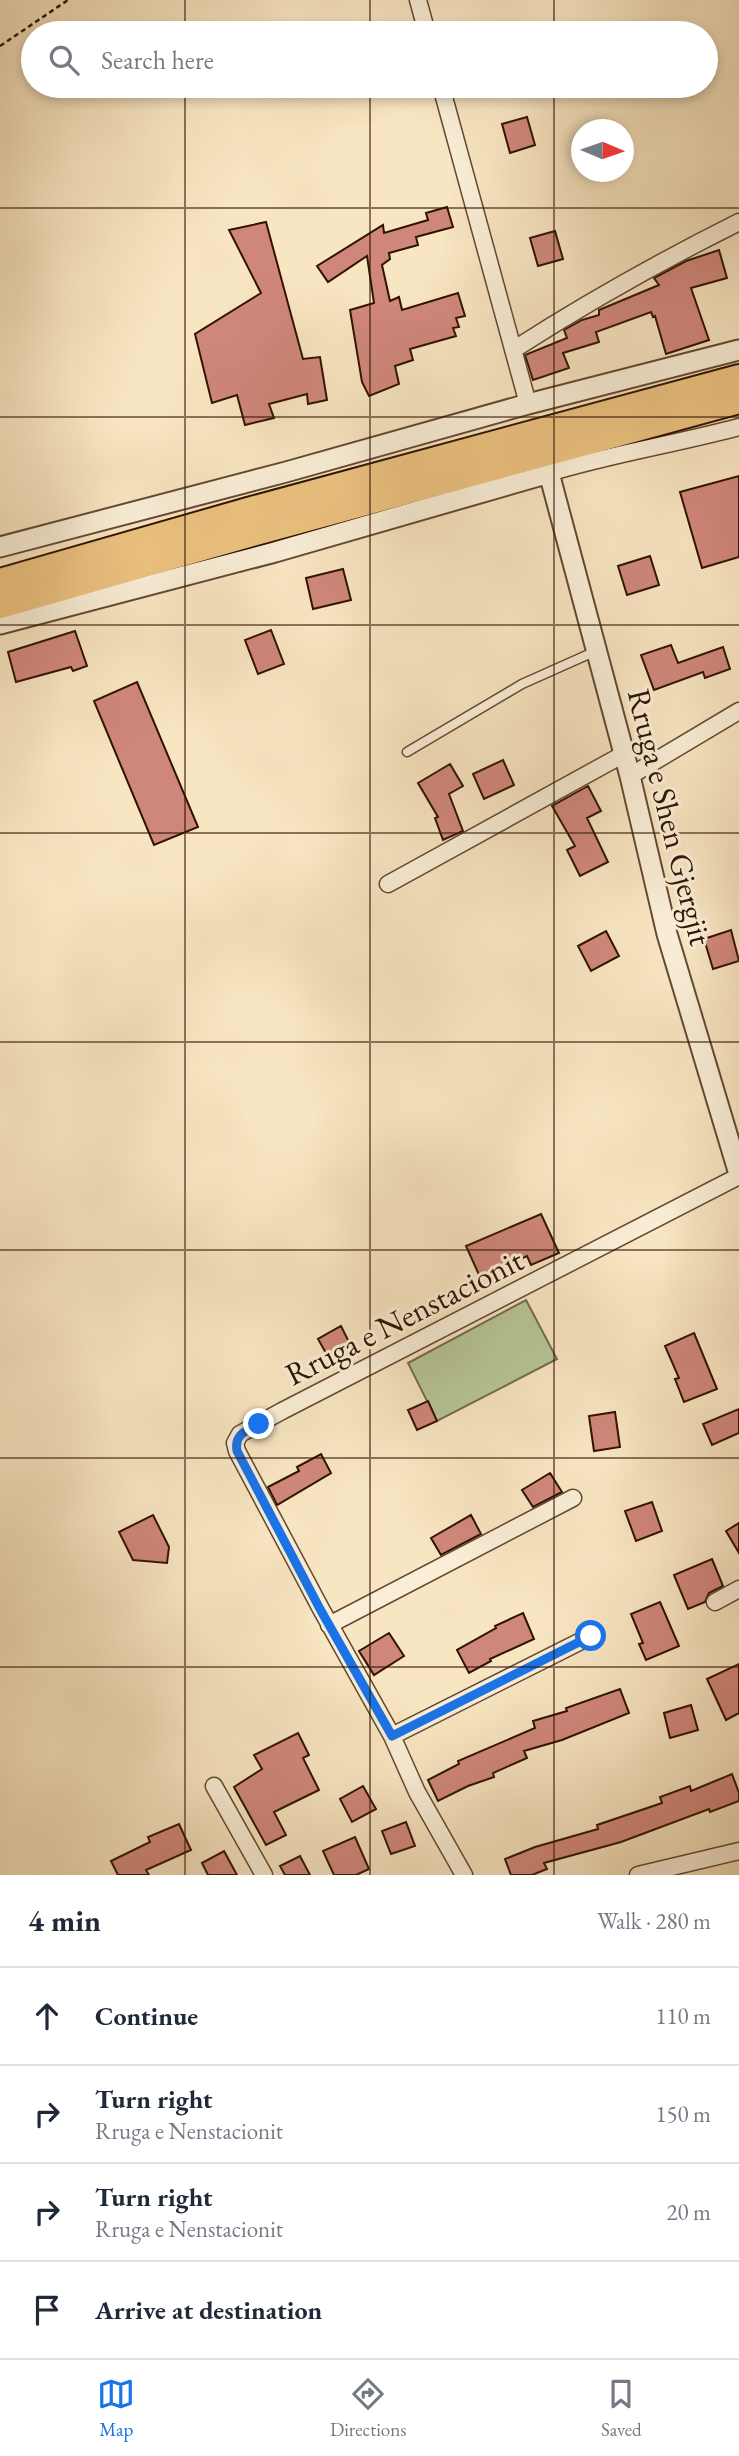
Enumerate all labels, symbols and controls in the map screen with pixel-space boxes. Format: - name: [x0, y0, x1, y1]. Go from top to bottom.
- search box: [21, 21, 718, 98]
- icon: search: [45, 41, 83, 79]
- text: Search here: [101, 43, 214, 77]
- north arrow: [571, 119, 634, 182]
- street label: Rruga e Shen Gjergjit: [618, 684, 722, 950]
- street label: Rruga e Nenstacionit: [278, 1239, 530, 1395]
- route end: [243, 1408, 274, 1439]
- route start: [575, 1620, 606, 1651]
- text: 4 min: [28, 1901, 101, 1940]
- text: Walk · 280 m: [597, 1906, 711, 1936]
- icon: ahead: [28, 1997, 66, 2035]
- text: Continue: [95, 1999, 198, 2033]
- text: 110 m: [655, 2001, 711, 2031]
- text: Turn right: [95, 2082, 213, 2116]
- icon: right: [28, 2095, 66, 2133]
- text: 150 m: [655, 2099, 711, 2129]
- text: Rruga e Nenstacionit: [95, 2116, 283, 2146]
- text: Turn right: [95, 2180, 213, 2214]
- icon: right: [28, 2193, 66, 2231]
- text: 20 m: [666, 2197, 711, 2227]
- text: Rruga e Nenstacionit: [95, 2214, 283, 2244]
- icon: arrive: [28, 2291, 66, 2329]
- text: Arrive at destination: [95, 2293, 322, 2327]
- tab: Map: [97, 2375, 135, 2442]
- tab: Directions: [330, 2375, 406, 2442]
- tab: Saved: [601, 2375, 642, 2442]

